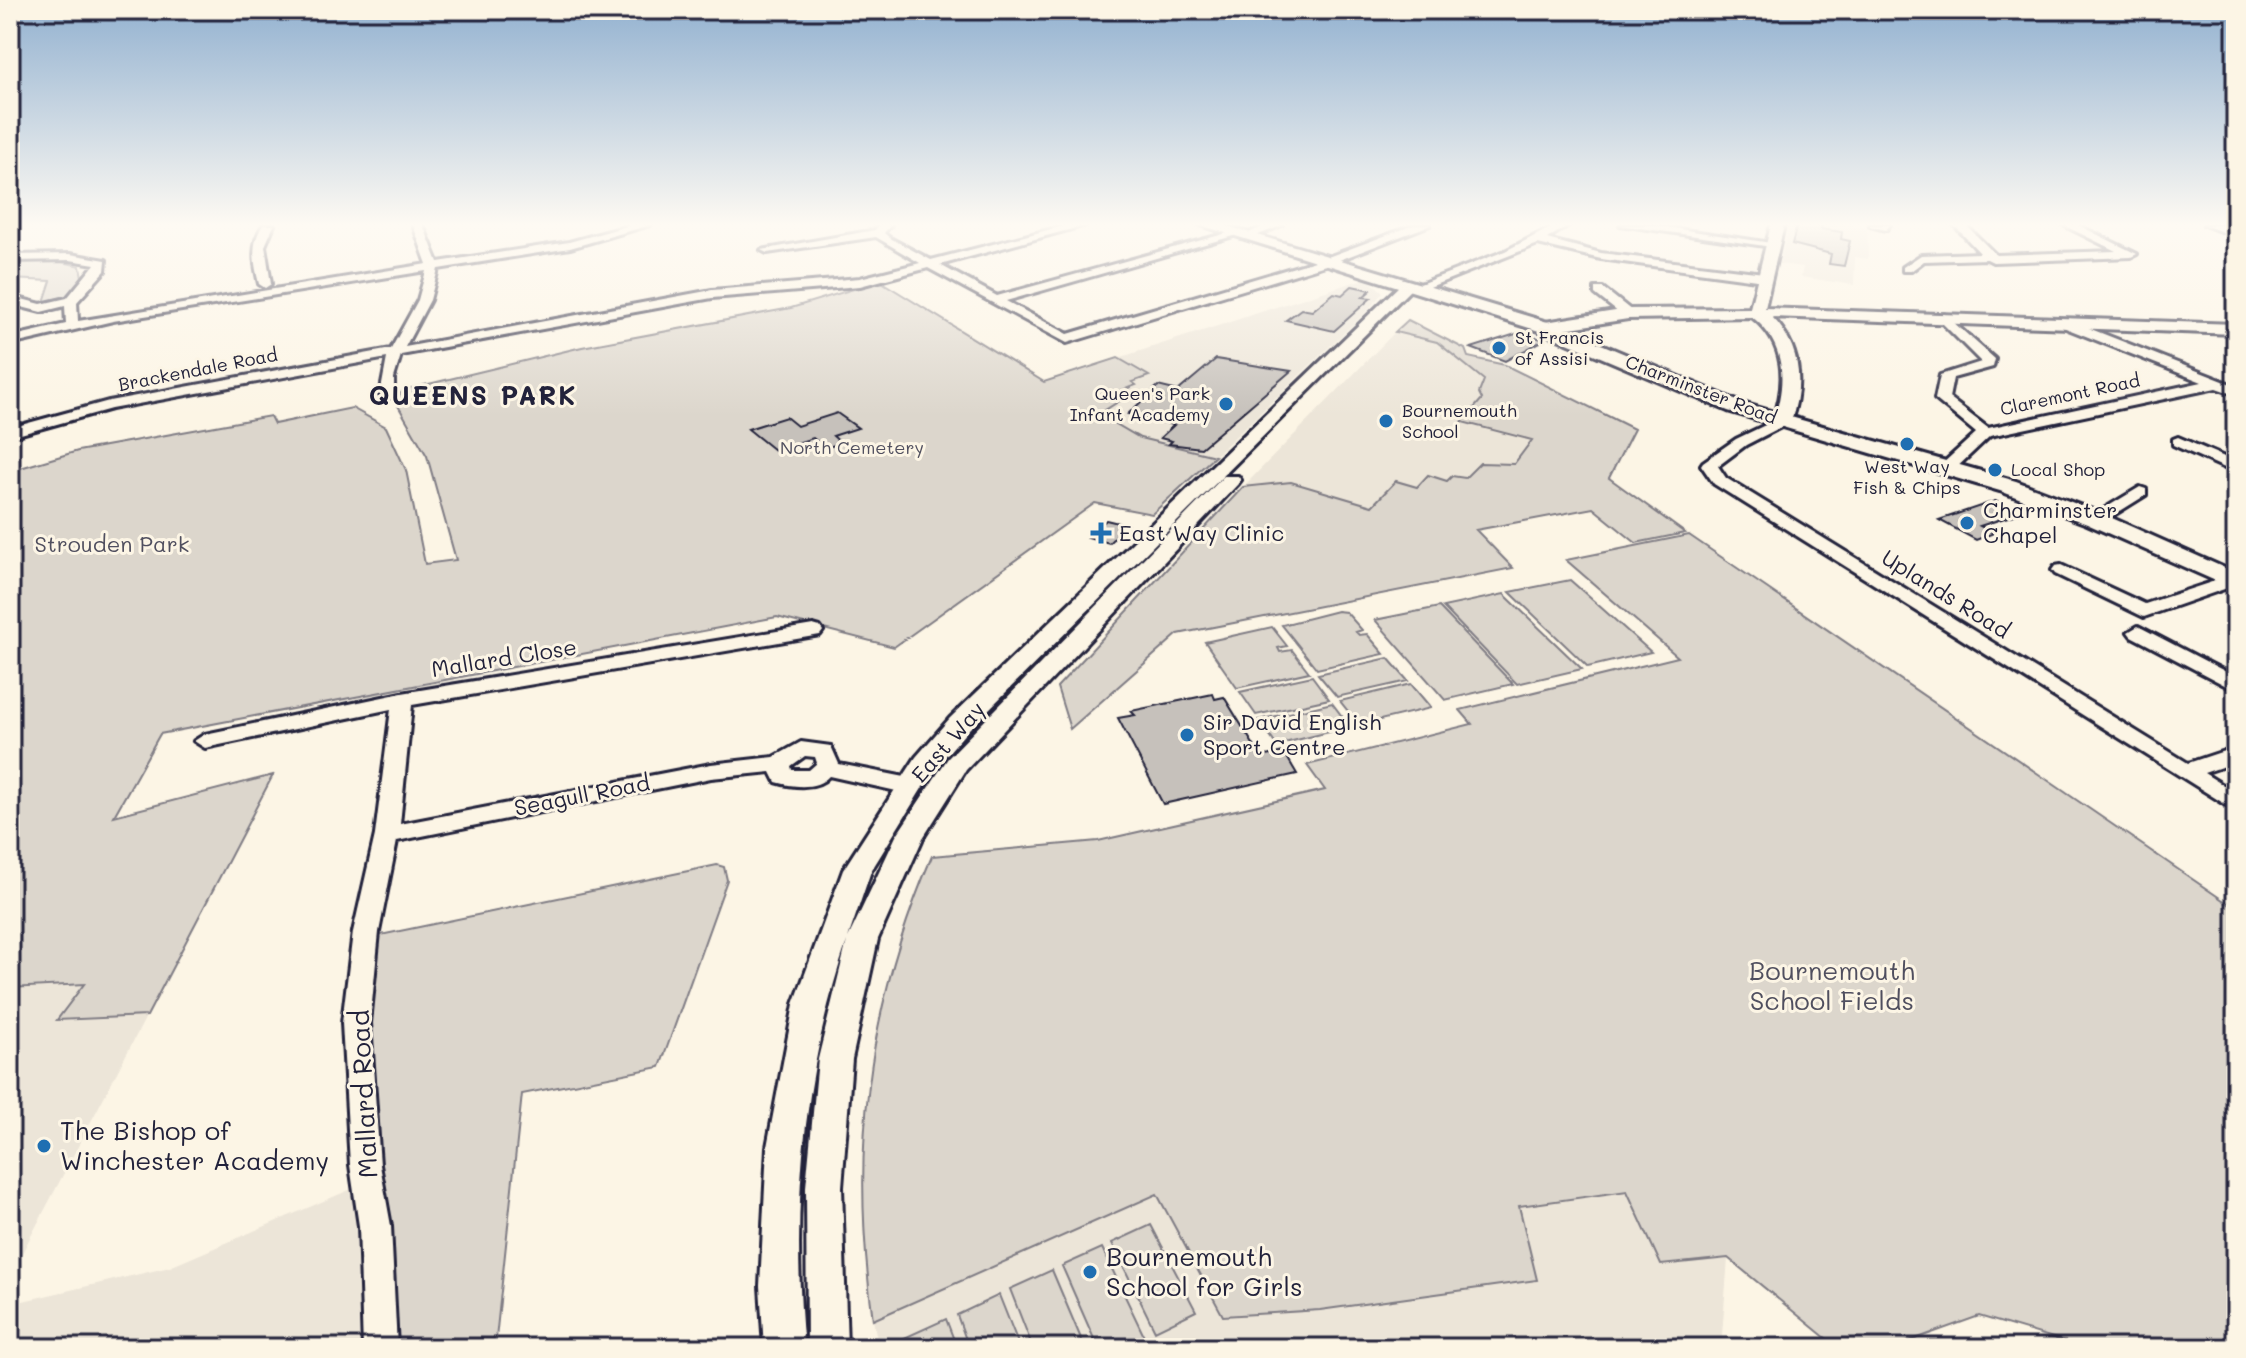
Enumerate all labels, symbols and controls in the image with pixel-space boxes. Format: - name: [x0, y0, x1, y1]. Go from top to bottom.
- place label: St Francis of Assisi: [1515, 325, 1604, 370]
- marker: St Francis of Assisi: [1490, 339, 1508, 357]
- street label: Brackendale Road: [116, 342, 279, 396]
- street label: Charminster Road: [1622, 349, 1781, 429]
- street label: Claremont Road: [1998, 367, 2142, 421]
- district label: QUEENS PARK: [369, 378, 577, 412]
- place label: Queen's Park Infant Academy: [1070, 381, 1210, 426]
- marker: Queen's Park Infant Academy: [1217, 395, 1235, 413]
- place label: Bournemouth School: [1402, 398, 1517, 443]
- marker: Bournemouth School: [1377, 412, 1395, 430]
- park label: North Cemetery: [780, 435, 924, 459]
- marker: West Way Fish & Chips: [1898, 435, 1916, 453]
- place label: West Way Fish & Chips: [1853, 454, 1961, 499]
- place label: Local Shop: [2011, 457, 2105, 481]
- marker: Local Shop: [1986, 461, 2004, 479]
- place label: Charminster Chapel: [1983, 495, 2117, 549]
- marker: Charminster Chapel: [1958, 514, 1976, 532]
- place label: East Way Clinic: [1119, 518, 1284, 547]
- marker: East Way Clinic: [1090, 522, 1112, 544]
- park label: Strouden Park: [35, 529, 189, 558]
- street label: Uplands Road: [1877, 543, 2016, 645]
- street label: Mallard Close: [429, 632, 579, 683]
- street label: East Way: [904, 695, 991, 788]
- place label: Sir David English Sport Centre: [1203, 707, 1381, 761]
- marker: Sir David English Sport Centre: [1178, 726, 1196, 744]
- street label: Seagull Road: [512, 767, 652, 822]
- park label: Bournemouth School Fields: [1749, 953, 1915, 1017]
- street label: Mallard Road: [342, 1009, 384, 1179]
- place label: The Bishop of Winchester Academy: [60, 1113, 329, 1177]
- marker: The Bishop of Winchester Academy: [35, 1137, 53, 1155]
- place label: Bournemouth School for Girls: [1106, 1239, 1303, 1303]
- marker: Bournemouth School for Girls: [1081, 1263, 1099, 1281]

